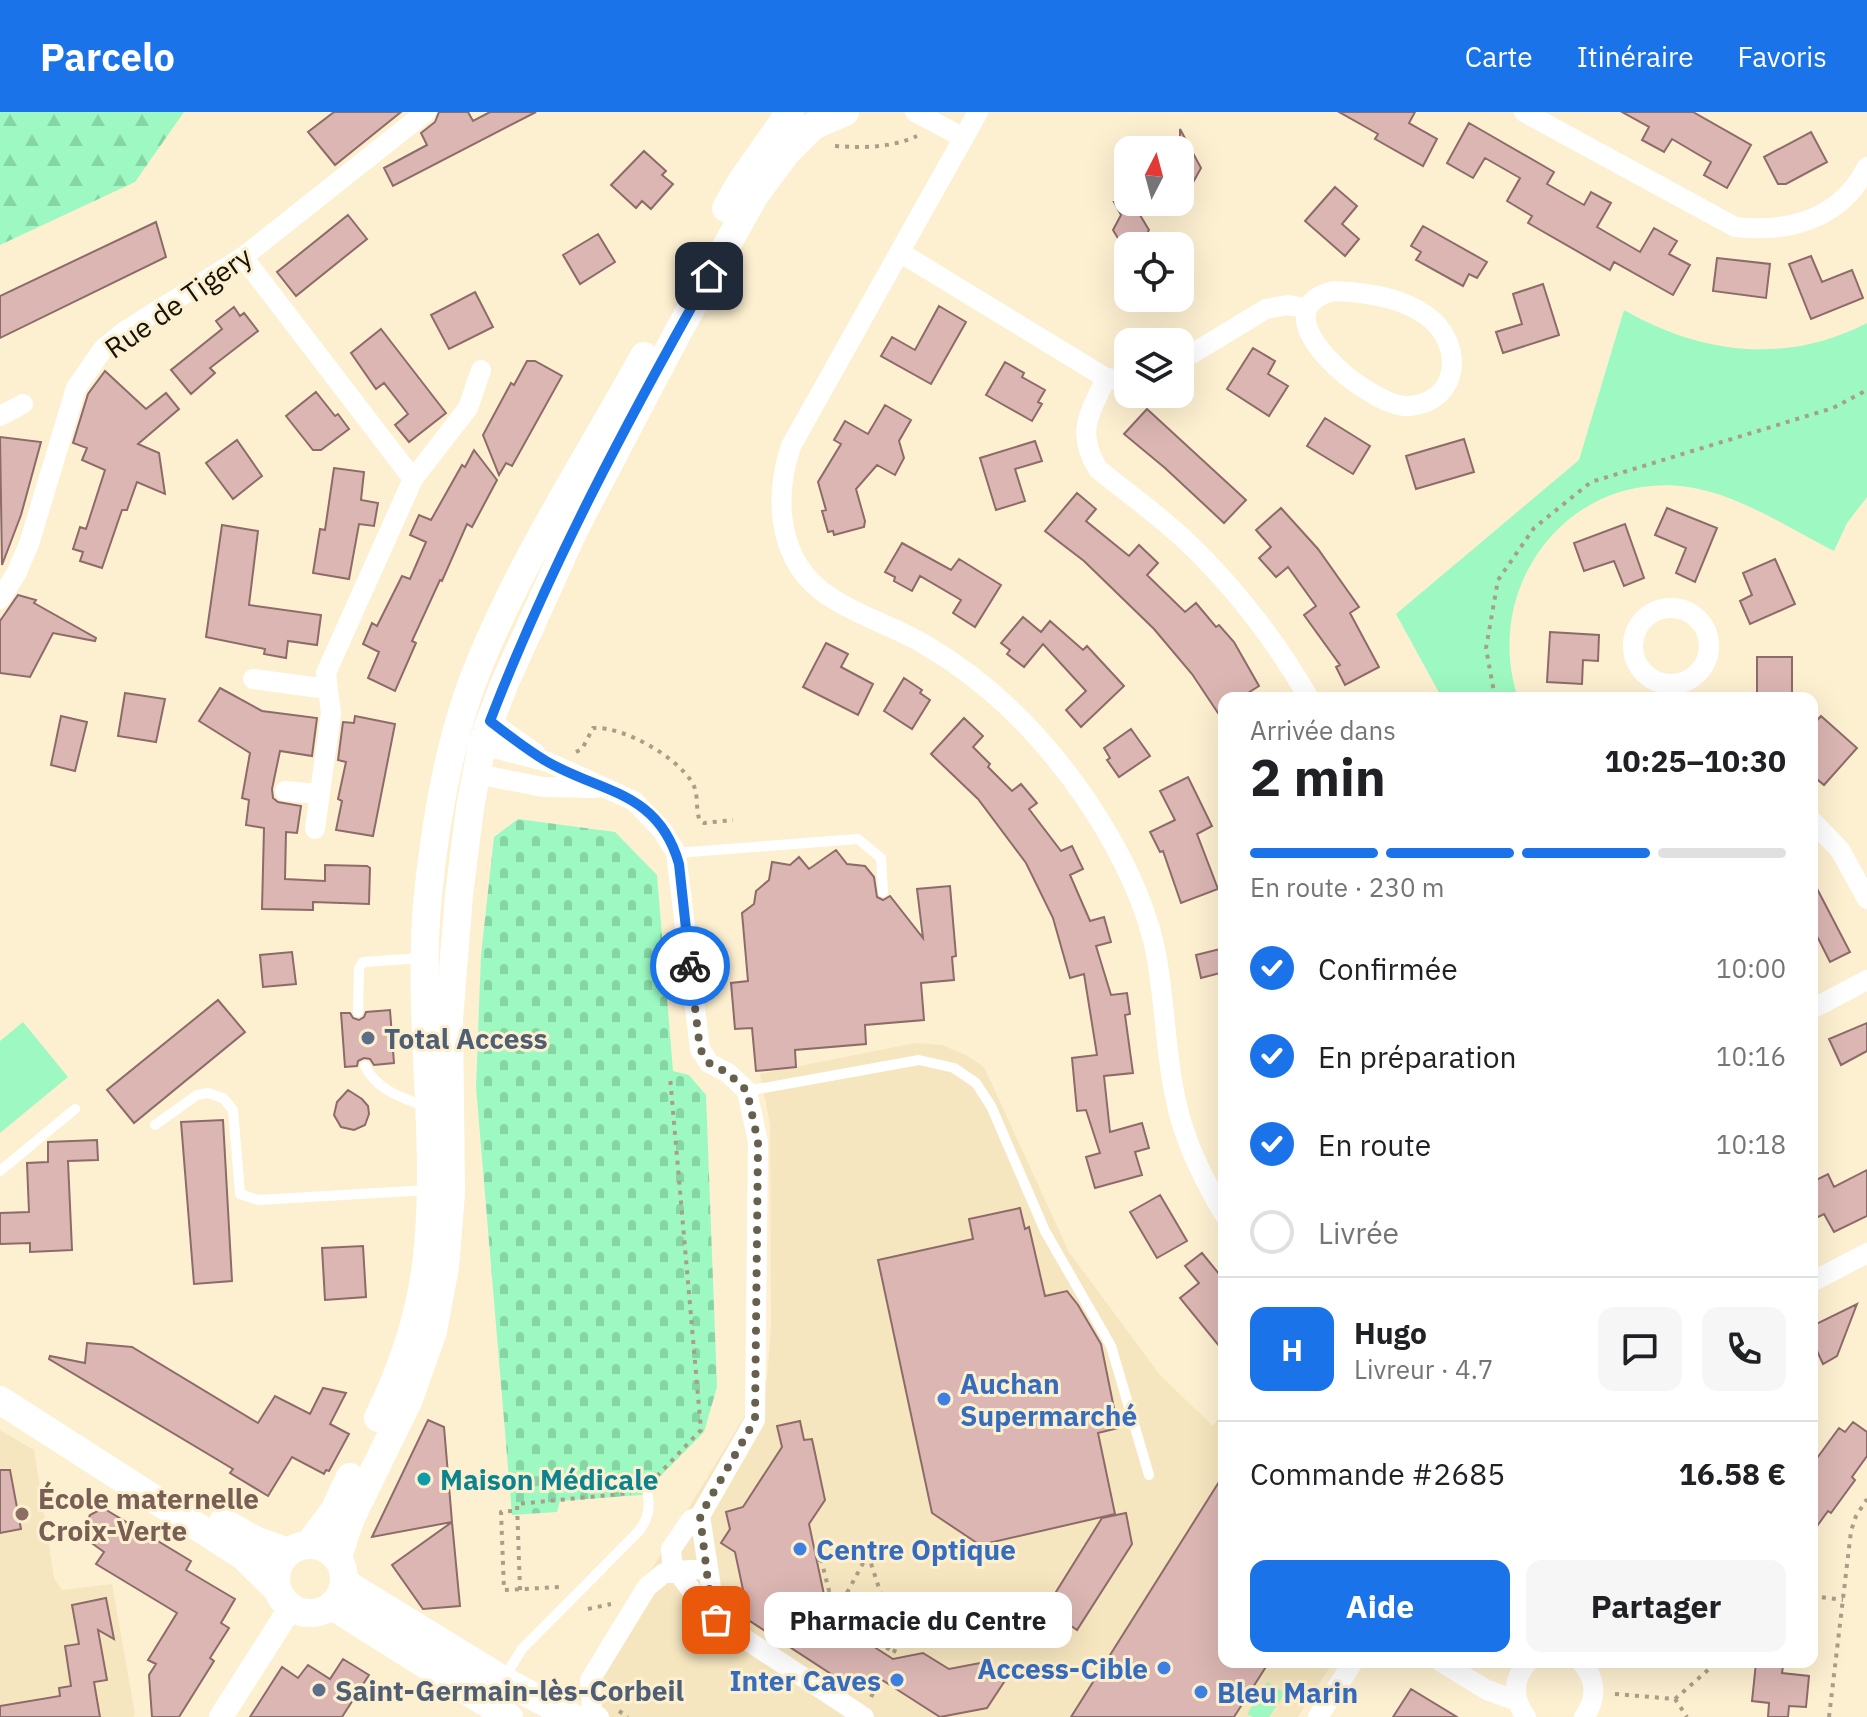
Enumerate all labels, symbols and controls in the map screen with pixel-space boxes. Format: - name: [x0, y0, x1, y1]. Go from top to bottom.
- text: Parcelo: [40, 32, 175, 81]
- text: Carte: [1465, 38, 1533, 75]
- text: Itinéraire: [1577, 38, 1694, 75]
- text: Favoris: [1738, 38, 1827, 75]
- north arrow: [1114, 136, 1194, 216]
- map controls: [1114, 136, 1194, 408]
- button: locate: [1114, 232, 1194, 312]
- street label: Rue de Tigery: [97, 238, 259, 366]
- pin: [675, 242, 743, 310]
- icon: home: [687, 254, 731, 298]
- button: layers: [1114, 328, 1194, 408]
- text: Arrivée dans: [1250, 713, 1396, 747]
- text: 10:25–10:30: [1605, 741, 1786, 780]
- text: 2 min: [1250, 743, 1386, 810]
- text: En route · 230 m: [1250, 870, 1444, 904]
- courier: [650, 926, 730, 1006]
- icon: bike: [668, 944, 712, 988]
- icon: check: [1250, 946, 1294, 990]
- text: Confirmée: [1318, 949, 1458, 988]
- text: 10:00: [1716, 951, 1786, 985]
- place label: Total Access: [384, 1020, 548, 1057]
- marker: Total Access: [359, 1029, 377, 1047]
- icon: check: [1250, 1034, 1294, 1078]
- text: En préparation: [1318, 1037, 1517, 1076]
- text: 10:16: [1716, 1039, 1786, 1073]
- icon: check: [1250, 1122, 1294, 1166]
- text: En route: [1318, 1125, 1431, 1164]
- text: 10:18: [1716, 1127, 1786, 1161]
- text: Livrée: [1318, 1213, 1399, 1252]
- button: chat: [1598, 1307, 1682, 1391]
- button: phone: [1702, 1307, 1786, 1391]
- text: Hugo: [1354, 1313, 1427, 1352]
- text: H: [1281, 1330, 1303, 1369]
- text: Livreur · 4.7: [1354, 1352, 1493, 1386]
- place label: Auchan Supermarché: [960, 1365, 1137, 1434]
- marker: Auchan Supermarché: [935, 1390, 953, 1408]
- text: Commande #2685: [1250, 1454, 1505, 1493]
- text: 16.58 €: [1679, 1454, 1786, 1493]
- place label: Maison Médicale: [440, 1461, 658, 1498]
- marker: Maison Médicale: [415, 1470, 433, 1488]
- place label: École maternelle Croix-Verte: [38, 1480, 259, 1549]
- marker: École maternelle Croix-Verte: [13, 1505, 31, 1523]
- place label: Centre Optique: [816, 1531, 1016, 1568]
- marker: Centre Optique: [791, 1540, 809, 1558]
- button: Aide: [1250, 1560, 1510, 1652]
- button: Partager: [1526, 1560, 1786, 1652]
- pin: [682, 1586, 750, 1654]
- callout: Pharmacie du Centre: [764, 1592, 1072, 1648]
- icon: bag: [694, 1598, 738, 1642]
- text: Pharmacie du Centre: [790, 1603, 1046, 1637]
- place label: Access-Cible: [977, 1650, 1148, 1687]
- marker: Access-Cible: [1155, 1659, 1173, 1677]
- place label: Inter Caves: [729, 1662, 881, 1699]
- marker: Inter Caves: [888, 1671, 906, 1689]
- place label: Saint-Germain-lès-Corbeil: [335, 1672, 684, 1709]
- place label: Bleu Marin: [1217, 1674, 1358, 1711]
- marker: Saint-Germain-lès-Corbeil: [310, 1681, 328, 1699]
- marker: Bleu Marin: [1192, 1683, 1210, 1701]

